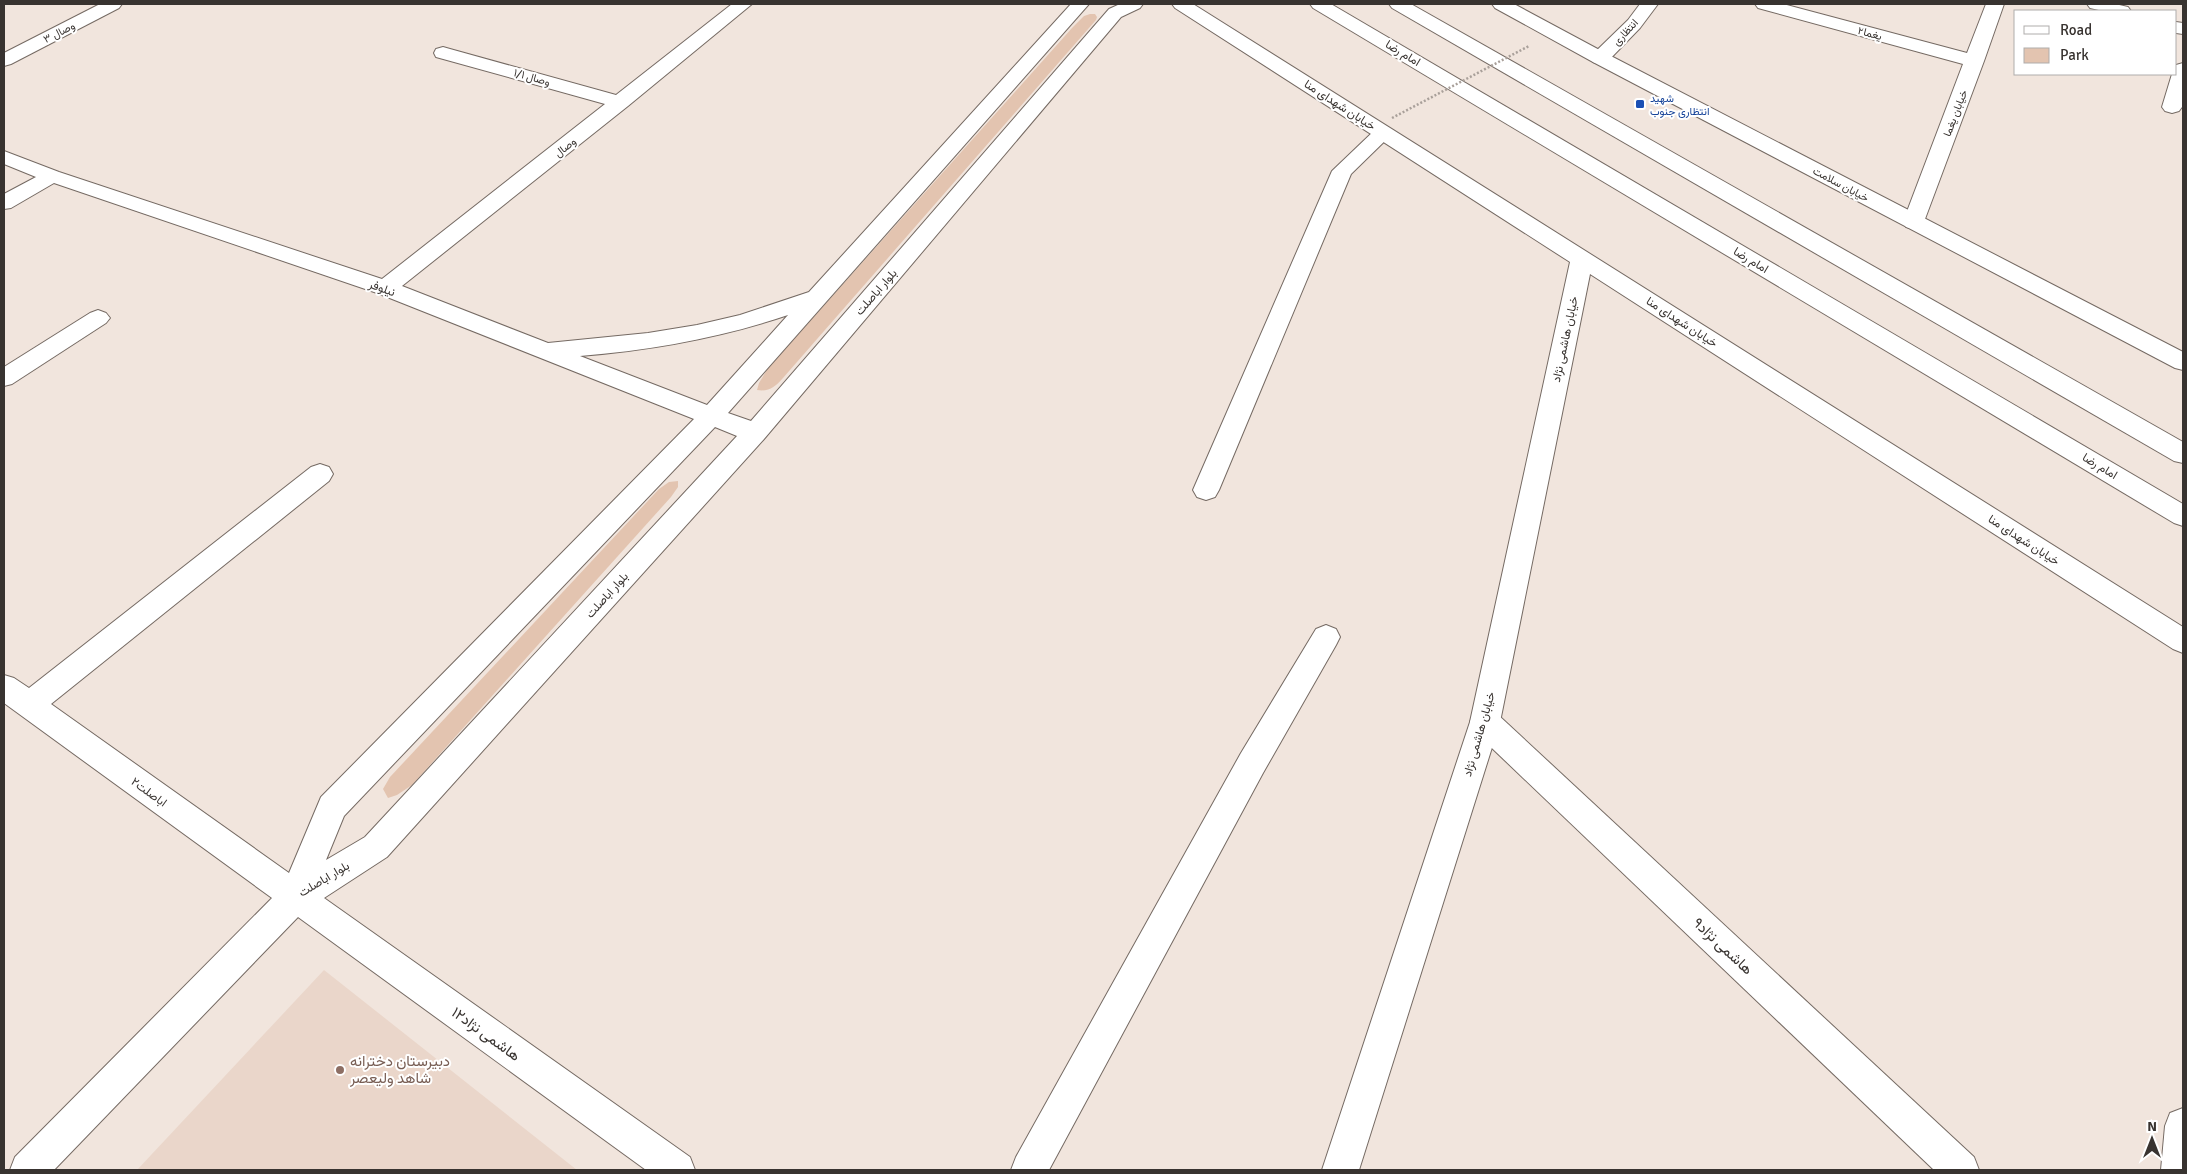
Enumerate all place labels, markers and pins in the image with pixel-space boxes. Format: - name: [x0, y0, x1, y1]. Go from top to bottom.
- place label: شهید انتظاری جنوب: [1650, 92, 1709, 118]
- marker: شهید انتظاری جنوب: [1634, 98, 1646, 110]
- place label: دبیرستان دخترانه شاهد ولیعصر: [349, 1052, 450, 1087]
- marker: دبیرستان دخترانه شاهد ولیعصر: [334, 1064, 346, 1076]

